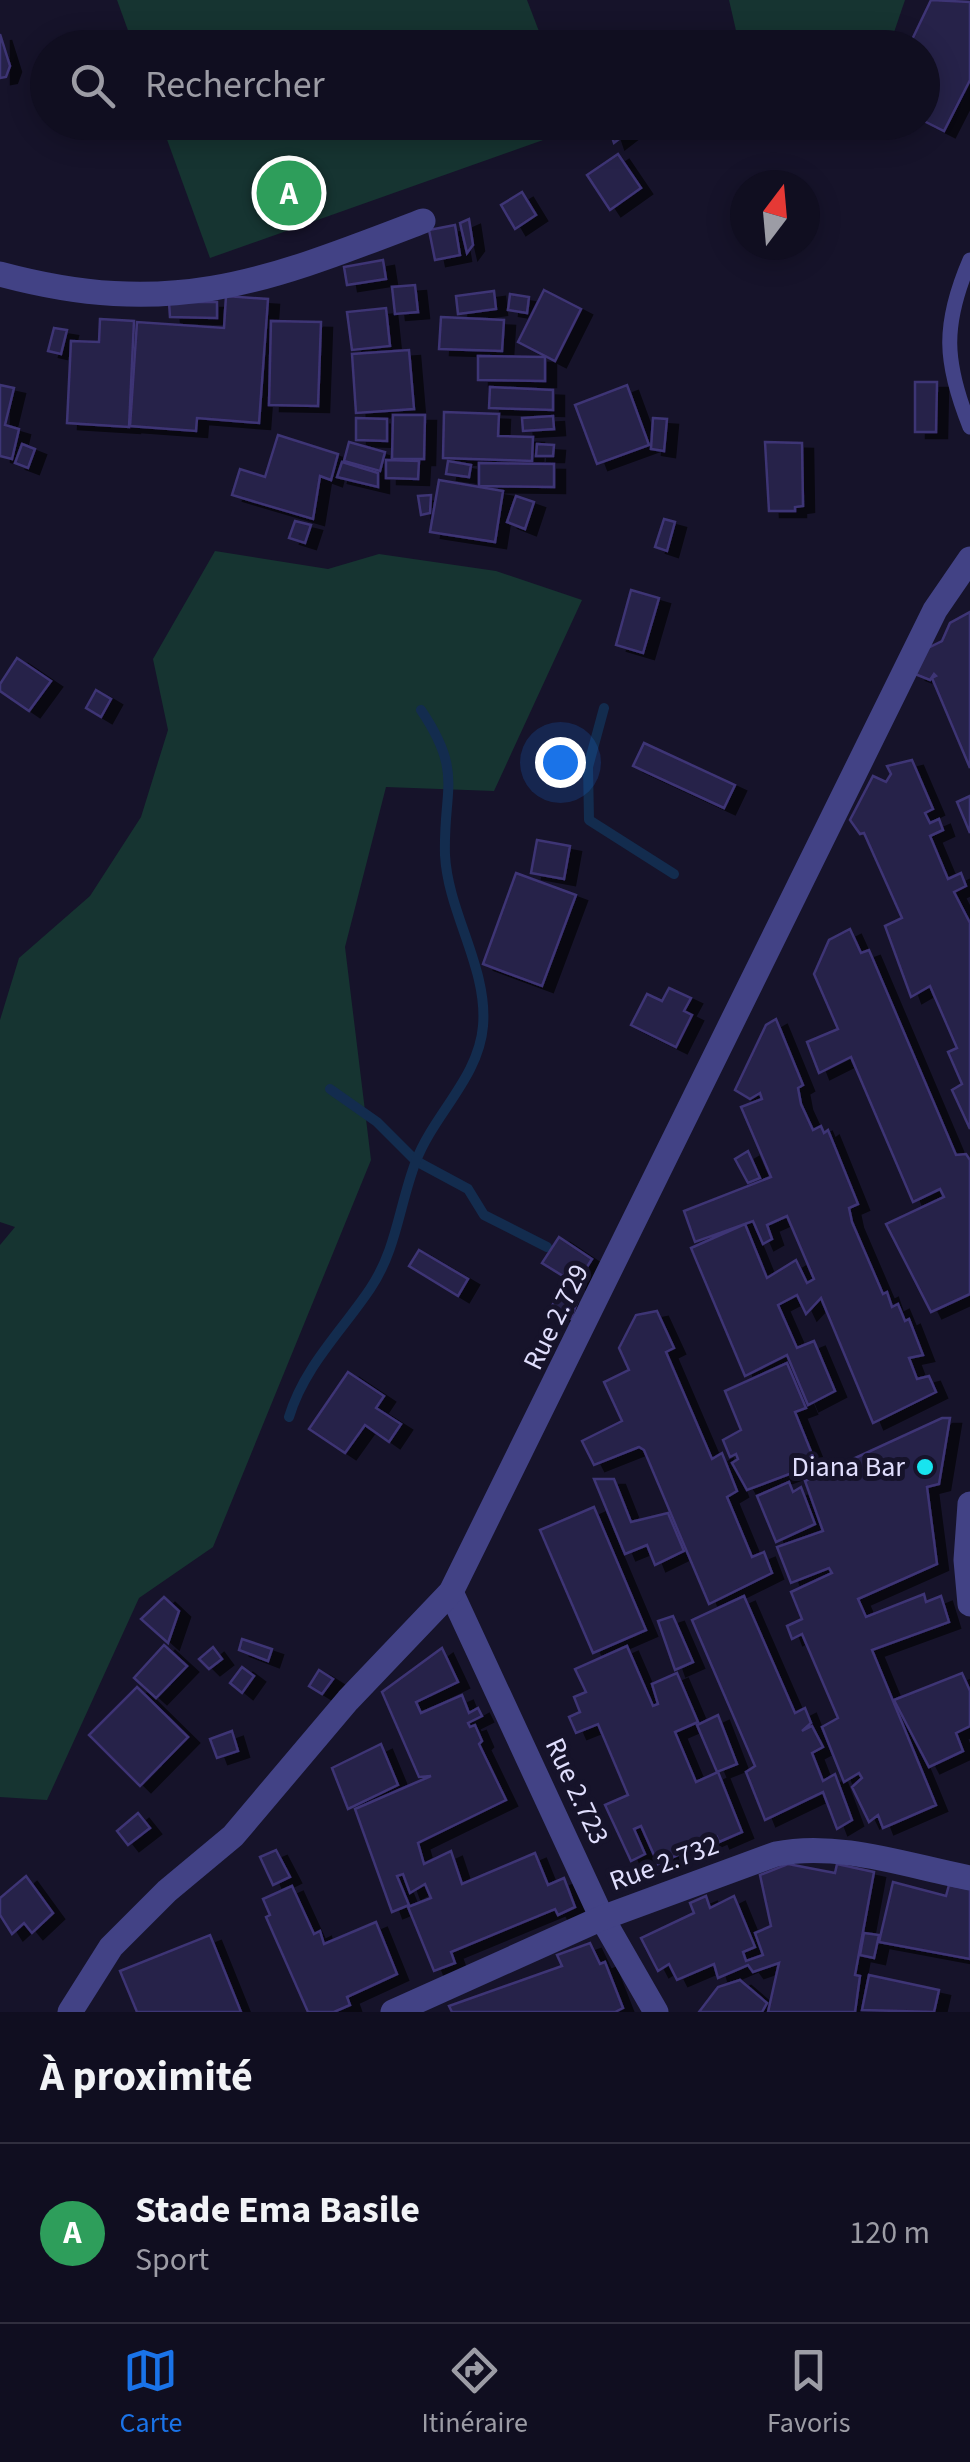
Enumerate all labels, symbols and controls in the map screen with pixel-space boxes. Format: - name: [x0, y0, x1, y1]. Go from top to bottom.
- search box: [30, 30, 940, 140]
- icon: search: [65, 58, 120, 113]
- text: Rechercher: [145, 58, 325, 112]
- pin: A: [256, 156, 322, 230]
- north arrow: [730, 170, 820, 260]
- your location: [535, 737, 586, 788]
- street label: Rue 2.729: [513, 1257, 599, 1377]
- place label: Diana Bar: [791, 1447, 905, 1487]
- marker: Diana Bar: [914, 1456, 936, 1478]
- street label: Rue 2.723: [535, 1731, 619, 1851]
- street label: Rue 2.732: [604, 1825, 724, 1901]
- text: À proximité: [40, 2047, 253, 2107]
- text: Stade Ema Basile: [135, 2183, 420, 2237]
- text: A: [63, 2210, 82, 2256]
- text: 120 m: [849, 2210, 930, 2256]
- text: Sport: [135, 2237, 209, 2283]
- tab: Carte: [120, 2343, 182, 2443]
- tab: Itinéraire: [421, 2343, 528, 2443]
- tab: Favoris: [767, 2343, 850, 2443]

